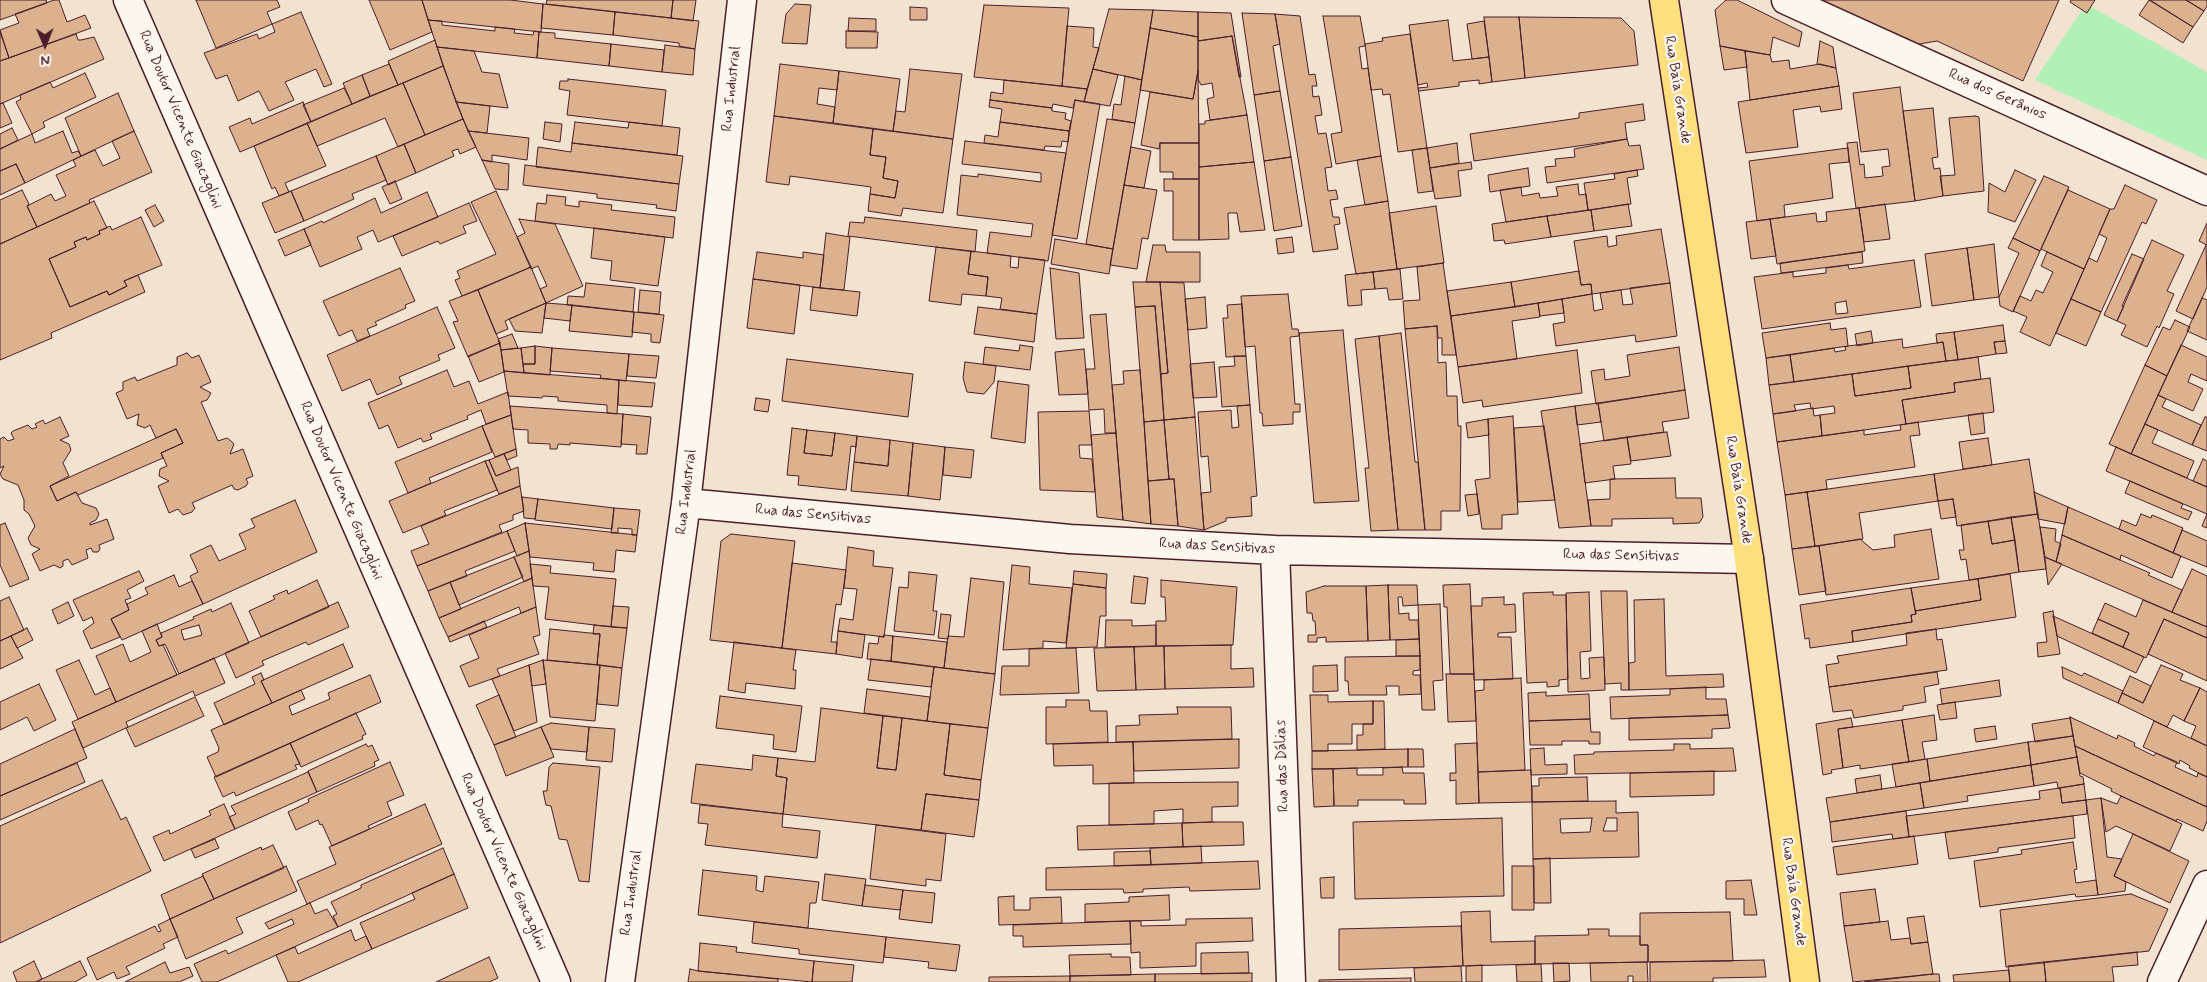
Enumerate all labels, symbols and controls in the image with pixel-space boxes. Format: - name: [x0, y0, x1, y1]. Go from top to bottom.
- north arrow: [20, 20, 70, 70]
- street label: Rua Doutor Vicente Giacaglini: [134, 28, 226, 212]
- street label: Rua Baía Grande: [1660, 35, 1694, 145]
- street label: Rua Industrial: [719, 45, 745, 133]
- text: N: [40, 51, 50, 69]
- street label: Rua dos Gerânios: [1945, 65, 2049, 125]
- street label: Rua Doutor Vicente Giacaglini: [295, 399, 387, 583]
- street label: Rua Baía Grande: [1721, 435, 1755, 545]
- street label: Rua Industrial: [673, 448, 701, 536]
- street label: Rua das Sensitivas: [754, 501, 872, 529]
- street label: Rua das Sensitivas: [1158, 535, 1276, 559]
- street label: Rua das Sensitivas: [1563, 546, 1679, 566]
- street label: Rua das Dálias: [1272, 720, 1294, 812]
- street label: Rua Doutor Vicente Giacaglini: [456, 771, 550, 953]
- street label: Rua Baía Grande: [1776, 837, 1810, 947]
- street label: Rua Industrial: [617, 849, 647, 937]

